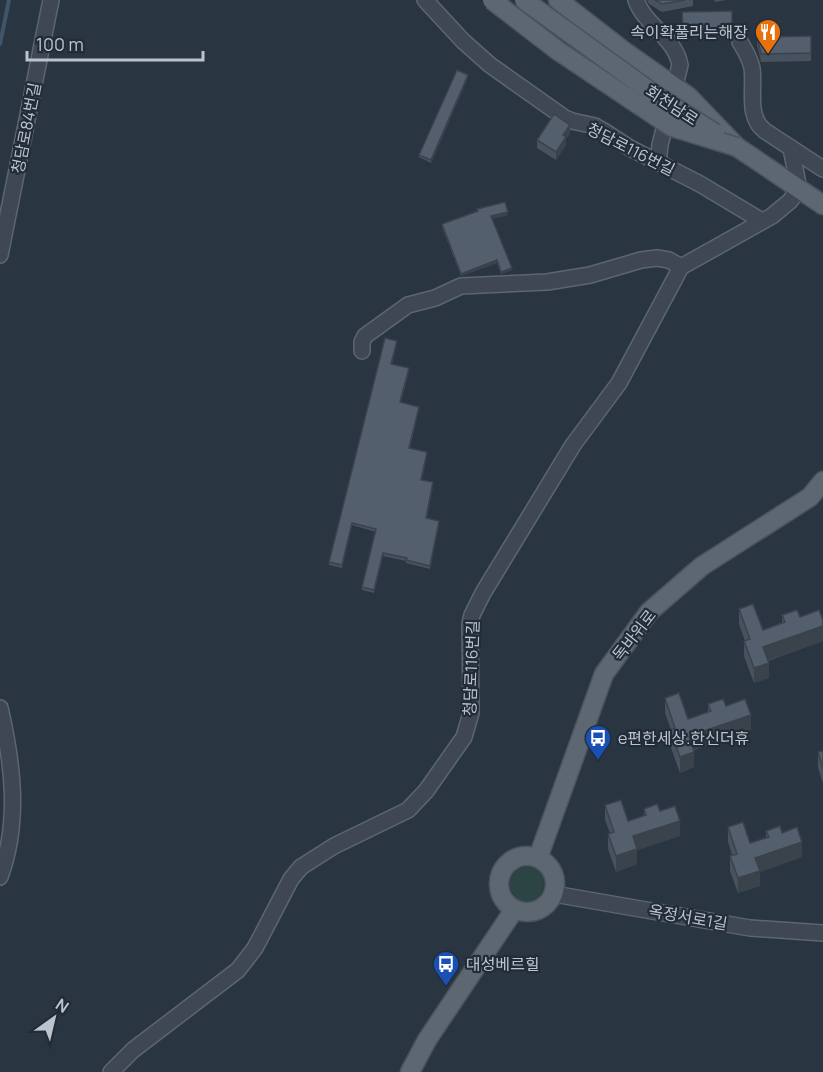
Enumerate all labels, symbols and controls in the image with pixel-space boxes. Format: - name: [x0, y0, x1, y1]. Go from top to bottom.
- restaurant icon: 속이확풀리는해장: [753, 17, 783, 55]
- place label: 속이확풀리는해장: [630, 21, 748, 43]
- scale bar: [27, 24, 202, 62]
- text: 100 m: [36, 32, 84, 56]
- street label: 회천남로: [641, 80, 703, 130]
- street label: 청담로84번길: [6, 81, 46, 175]
- street label: 청담로116번길: [583, 117, 679, 181]
- street label: 독바위로: [607, 605, 661, 665]
- street label: 청담로116번길: [458, 620, 484, 716]
- bus stop icon: e편한세상.한신더휴: [583, 723, 613, 761]
- place label: e편한세상.한신더휴: [618, 727, 749, 749]
- street label: 옥정서로1길: [647, 899, 729, 935]
- bus stop icon: 대성베르힐: [431, 949, 461, 987]
- place label: 대성베르힐: [466, 953, 540, 975]
- north arrow: [24, 988, 84, 1048]
- text: N: [51, 993, 73, 1018]

